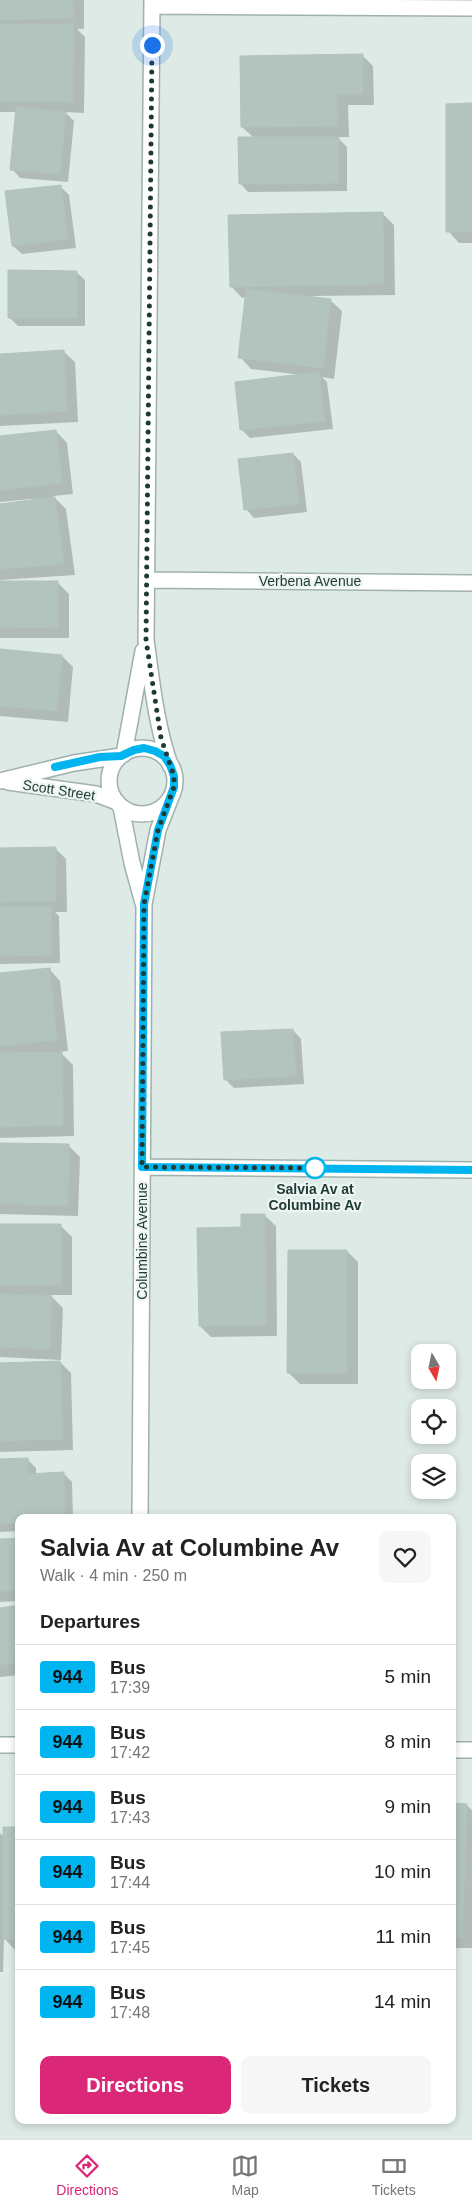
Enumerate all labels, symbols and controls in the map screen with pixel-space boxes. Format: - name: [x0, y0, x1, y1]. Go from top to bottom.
- your location: [140, 33, 165, 58]
- street label: Verbena Avenue: [259, 573, 361, 589]
- street label: Scott Street: [22, 776, 96, 804]
- marker: Salvia Av at Columbine Av: [304, 1157, 326, 1179]
- place label: Salvia Av at Columbine Av: [268, 1181, 362, 1213]
- street label: Columbine Avenue: [134, 1182, 150, 1300]
- north arrow: [411, 1344, 456, 1389]
- map controls: [411, 1344, 456, 1499]
- button: locate: [411, 1399, 456, 1444]
- button: layers: [411, 1454, 456, 1499]
- button: heart: [379, 1531, 431, 1583]
- text: Salvia Av at Columbine Av: [40, 1534, 339, 1561]
- text: Walk · 4 min · 250 m: [40, 1567, 187, 1584]
- text: Departures: [40, 1611, 140, 1632]
- text: Bus: [110, 1657, 146, 1678]
- text: 5 min: [385, 1666, 431, 1687]
- text: 944: [52, 1667, 83, 1687]
- text: 17:39: [110, 1679, 150, 1696]
- text: Bus: [110, 1722, 146, 1743]
- text: 8 min: [385, 1731, 431, 1752]
- text: 944: [52, 1732, 83, 1752]
- text: 17:42: [110, 1744, 150, 1761]
- text: Bus: [110, 1787, 146, 1808]
- text: 9 min: [385, 1796, 431, 1817]
- text: 944: [52, 1797, 83, 1817]
- text: 17:43: [110, 1809, 150, 1826]
- text: Bus: [110, 1852, 146, 1873]
- text: 10 min: [374, 1861, 431, 1882]
- text: 944: [52, 1862, 83, 1882]
- text: 17:44: [110, 1874, 150, 1891]
- text: Bus: [110, 1917, 146, 1938]
- text: 11 min: [375, 1926, 431, 1947]
- text: 944: [52, 1927, 83, 1947]
- text: 17:45: [110, 1939, 150, 1956]
- text: Bus: [110, 1982, 146, 2003]
- text: 14 min: [374, 1991, 431, 2012]
- text: 944: [52, 1992, 83, 2012]
- text: 17:48: [110, 2004, 150, 2021]
- button: Directions: [40, 2056, 231, 2114]
- button: Tickets: [241, 2056, 431, 2114]
- tab: Directions: [56, 2152, 119, 2198]
- tab: Map: [231, 2152, 259, 2198]
- tab: Tickets: [372, 2152, 416, 2198]

